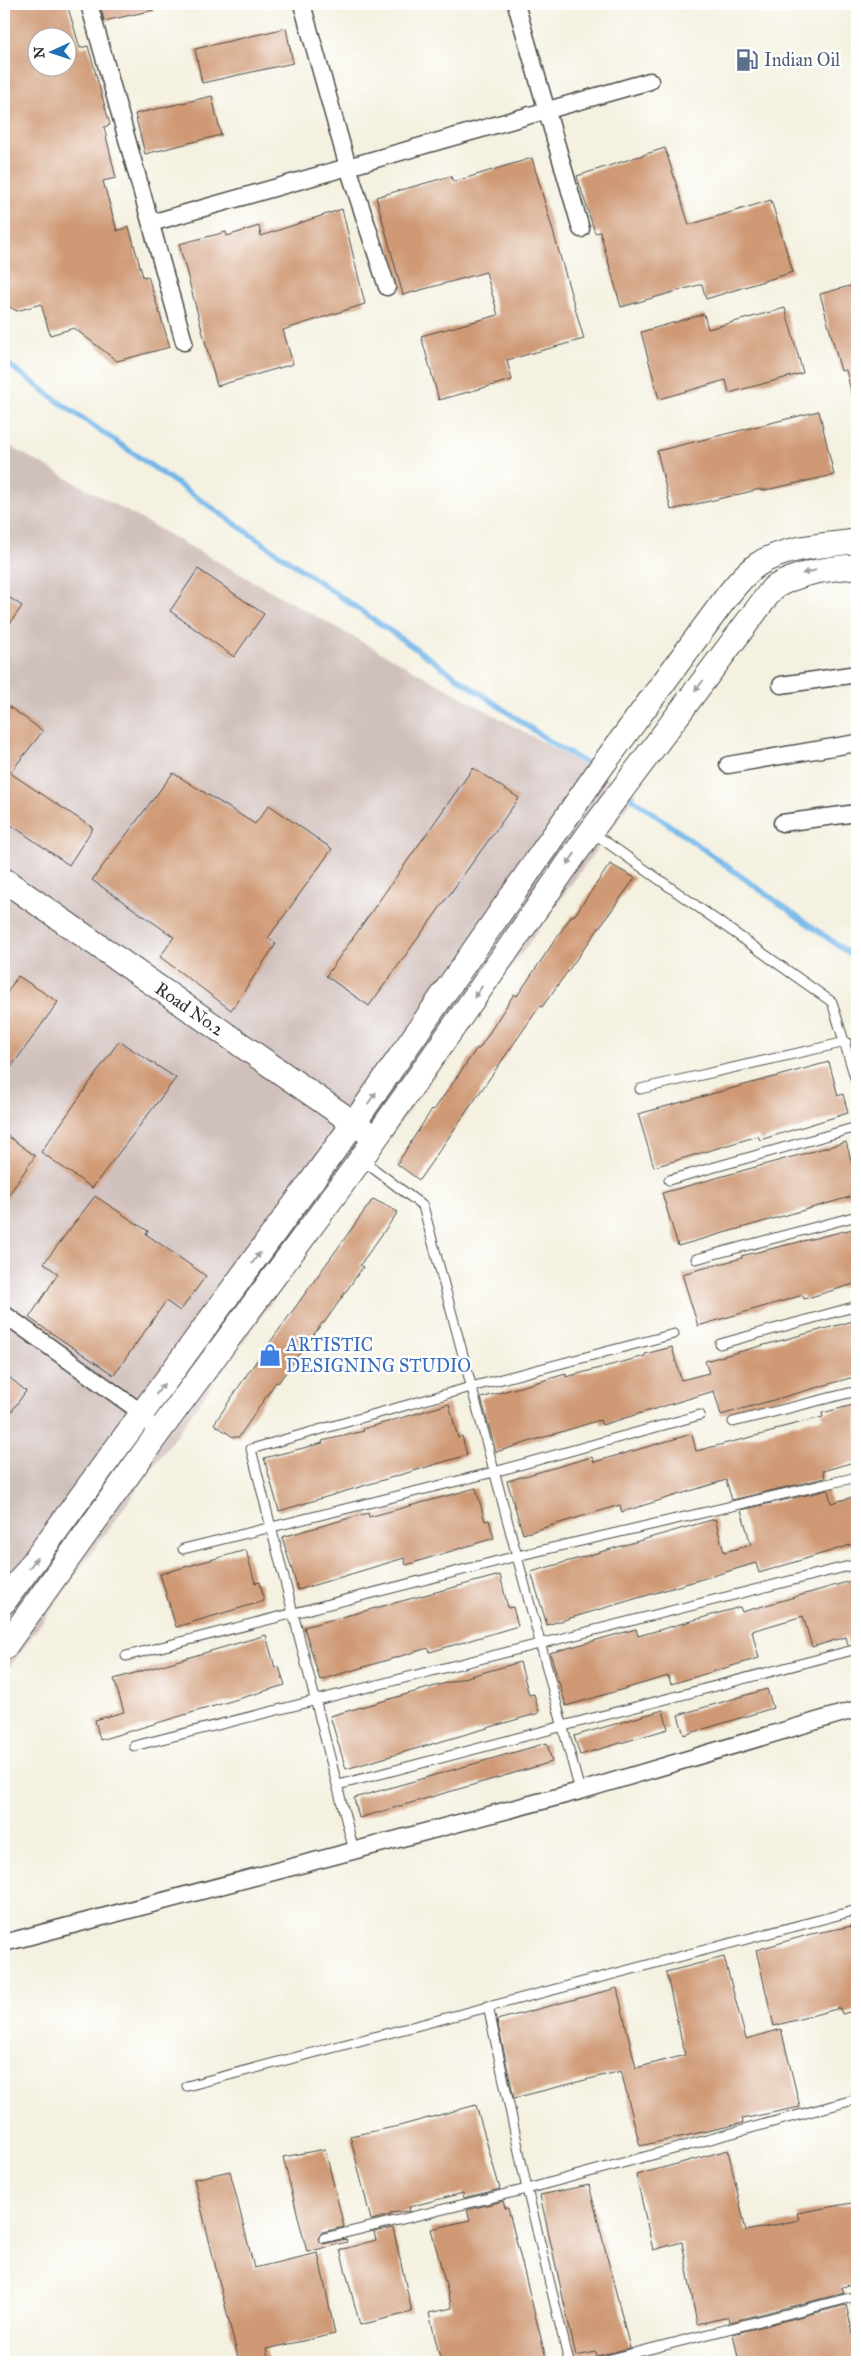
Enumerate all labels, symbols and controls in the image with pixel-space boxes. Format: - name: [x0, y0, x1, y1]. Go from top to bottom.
- north arrow: [28, 28, 78, 78]
- text: N: [31, 46, 48, 59]
- fuel station icon: Indian Oil: [734, 47, 760, 73]
- place label: Indian Oil: [764, 49, 840, 71]
- one-way arrow: [801, 569, 816, 577]
- one-way arrow: [694, 679, 704, 693]
- one-way arrow: [566, 852, 576, 866]
- street label: Road No.2: [151, 977, 228, 1041]
- one-way arrow: [473, 985, 483, 999]
- one-way arrow: [367, 1091, 377, 1105]
- one-way arrow: [251, 1251, 261, 1265]
- place label: ARTISTIC DESIGNING STUDIO: [285, 1334, 471, 1377]
- shop icon: ARTISTIC DESIGNING STUDIO: [257, 1342, 283, 1368]
- one-way arrow: [154, 1383, 165, 1396]
- one-way arrow: [27, 1556, 37, 1569]

